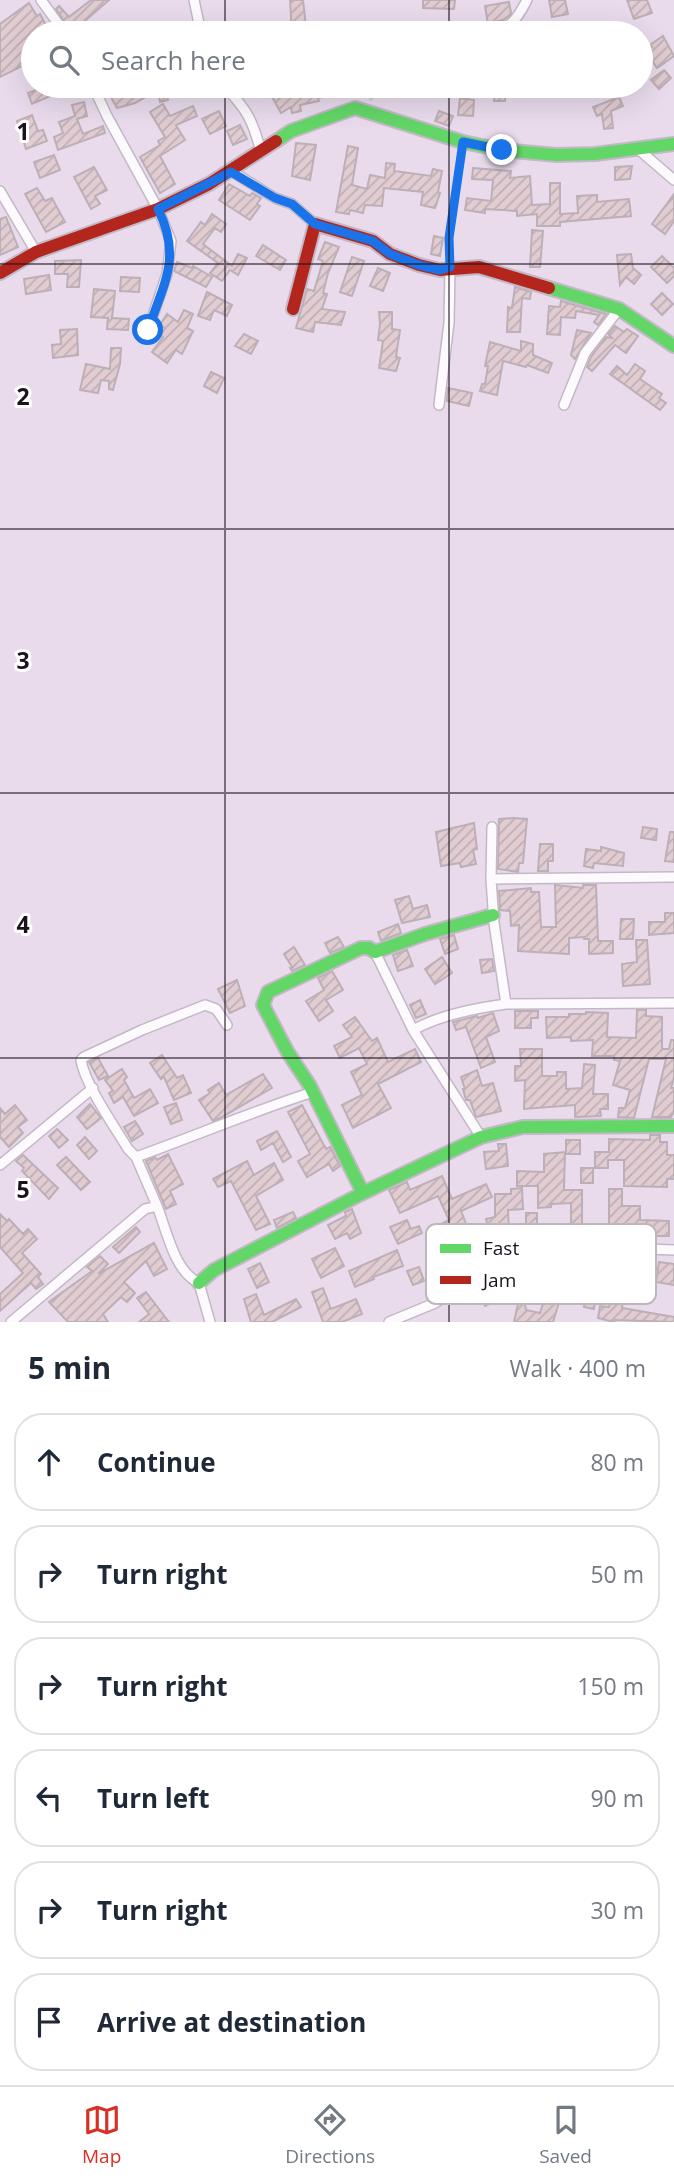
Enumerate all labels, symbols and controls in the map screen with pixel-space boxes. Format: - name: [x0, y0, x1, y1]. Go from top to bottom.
- search box: [21, 21, 653, 98]
- icon: search: [45, 41, 83, 79]
- text: Search here: [101, 42, 246, 78]
- text: 1: [16, 115, 30, 147]
- route end: [486, 134, 517, 165]
- route start: [132, 314, 163, 345]
- text: 2: [16, 380, 30, 412]
- text: 3: [16, 644, 30, 676]
- text: 4: [16, 908, 30, 940]
- text: 5: [16, 1173, 30, 1205]
- legend: [426, 1224, 656, 1304]
- text: Fast: [483, 1235, 519, 1261]
- text: Jam: [481, 1267, 516, 1293]
- text: 5 min: [28, 1347, 111, 1388]
- text: Walk · 400 m: [509, 1352, 646, 1384]
- icon: ahead: [30, 1443, 68, 1481]
- text: Continue: [97, 1444, 216, 1480]
- text: 80 m: [590, 1446, 644, 1478]
- icon: right: [30, 1555, 68, 1593]
- text: Turn right: [97, 1556, 228, 1592]
- text: 50 m: [590, 1558, 644, 1590]
- icon: right: [30, 1667, 68, 1705]
- text: Turn right: [97, 1668, 228, 1704]
- text: 150 m: [577, 1670, 644, 1702]
- icon: left: [30, 1779, 68, 1817]
- text: Turn left: [97, 1780, 209, 1816]
- text: 90 m: [590, 1782, 644, 1814]
- icon: right: [30, 1891, 68, 1929]
- text: Turn right: [97, 1892, 228, 1928]
- text: 30 m: [590, 1894, 644, 1926]
- icon: arrive: [30, 2003, 68, 2041]
- text: Arrive at destination: [97, 2004, 366, 2040]
- tab: Map: [82, 2101, 121, 2169]
- tab: Directions: [285, 2101, 375, 2169]
- tab: Saved: [539, 2101, 592, 2169]

